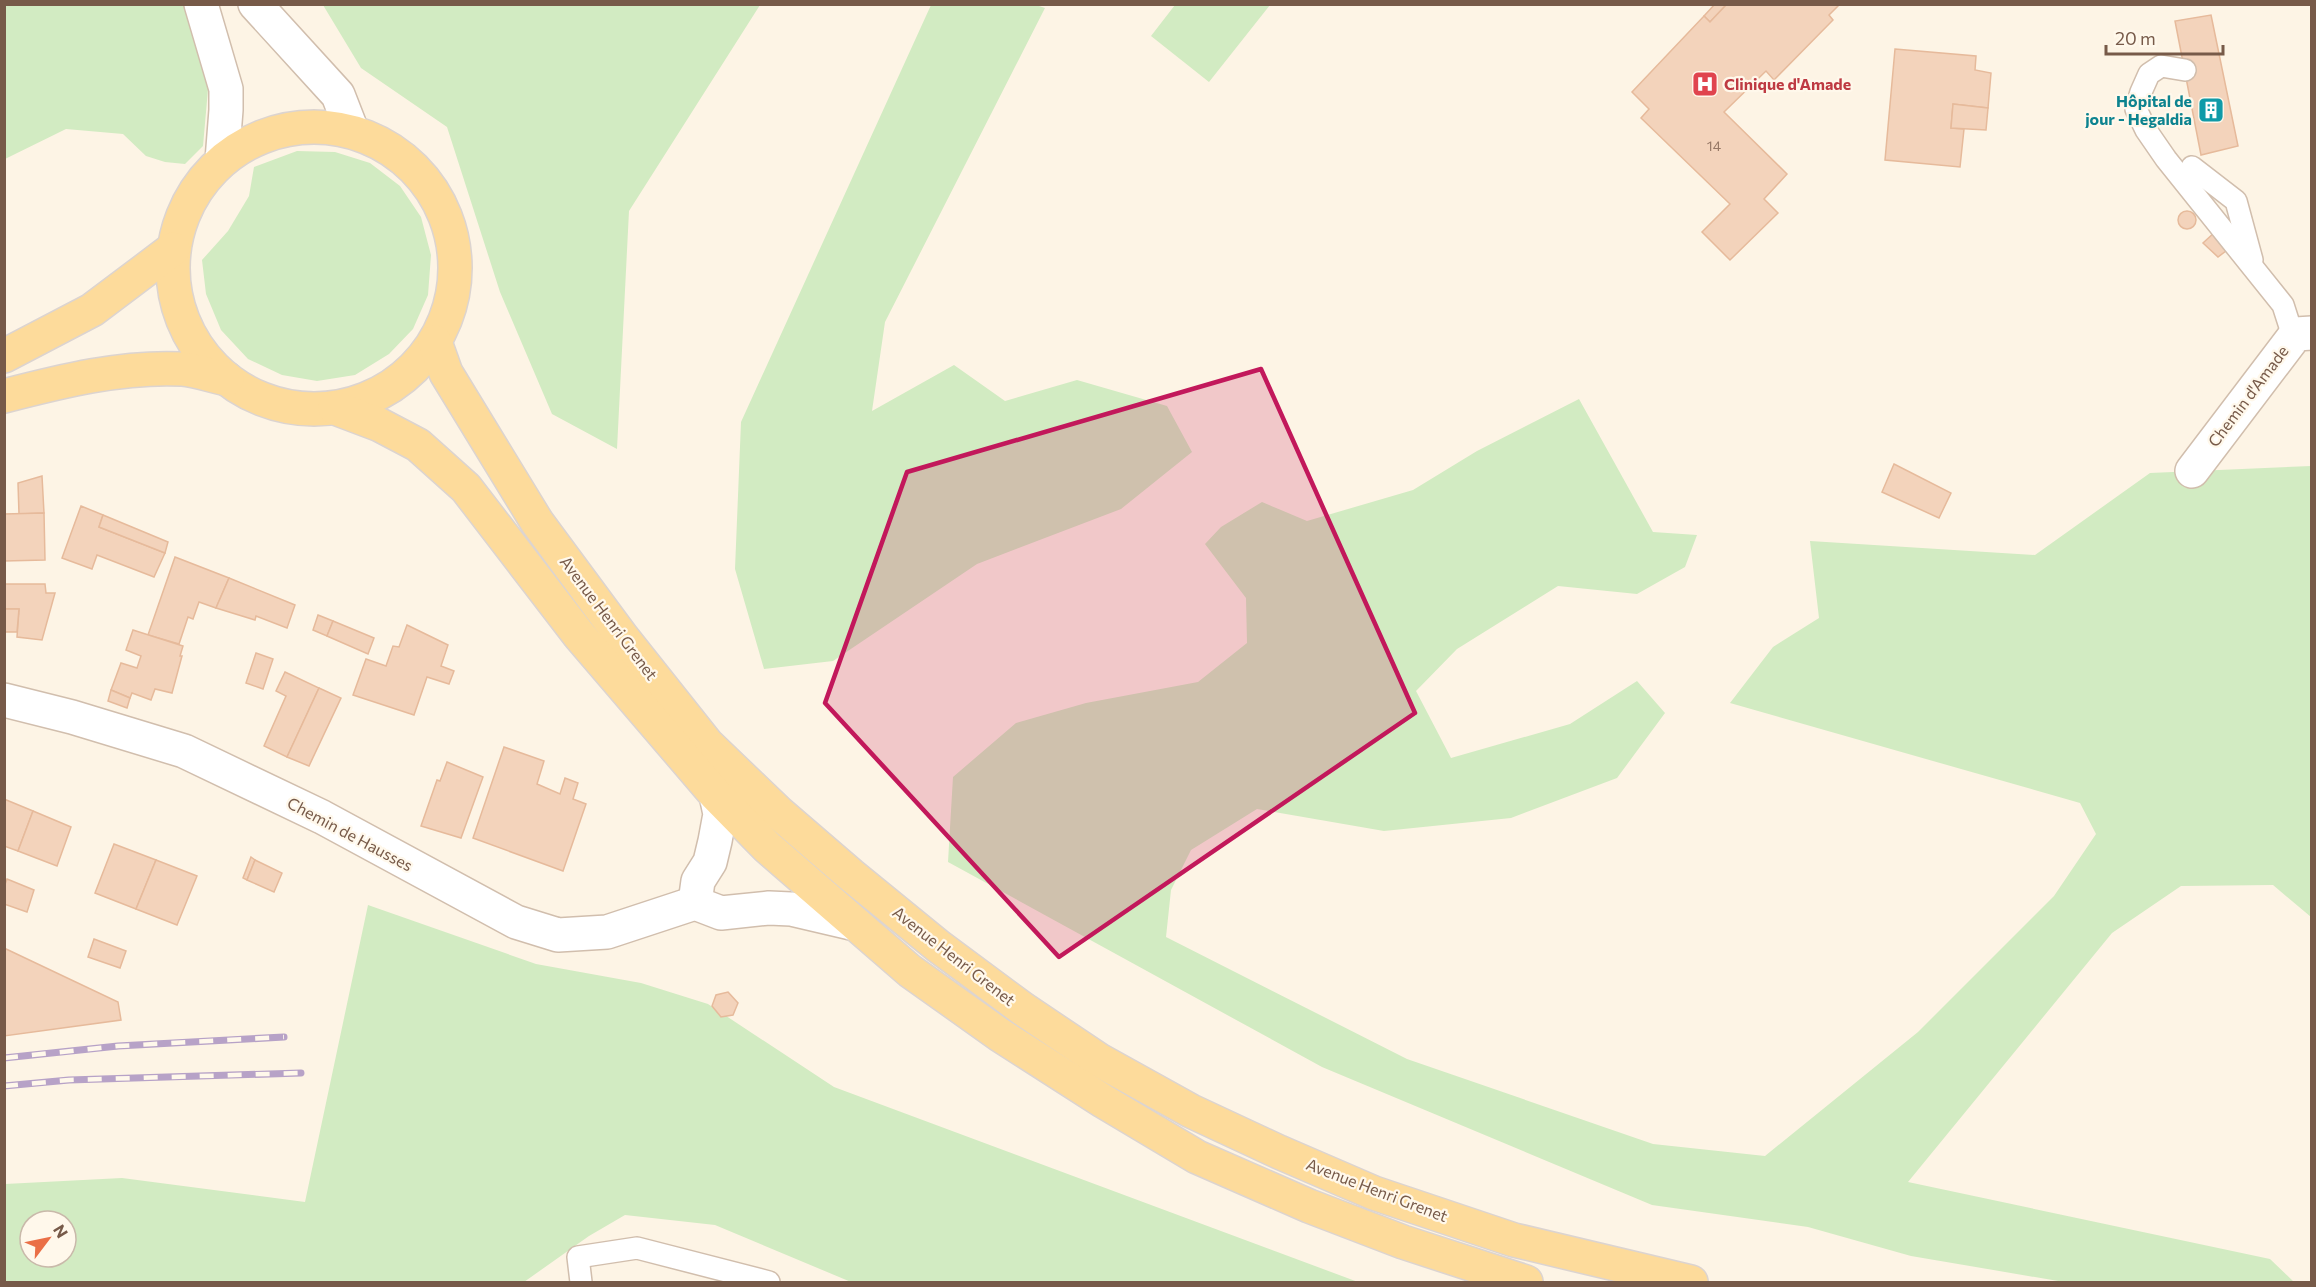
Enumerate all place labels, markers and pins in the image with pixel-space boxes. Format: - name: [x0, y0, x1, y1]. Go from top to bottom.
- hospital icon: Clinique d'Amade: [1690, 69, 1720, 99]
- place label: Clinique d'Amade: [1724, 74, 1851, 93]
- place label: Hôpital de jour - Hegaldia: [2084, 91, 2192, 128]
- building icon: Hôpital de jour - Hegaldia: [2196, 95, 2226, 125]

